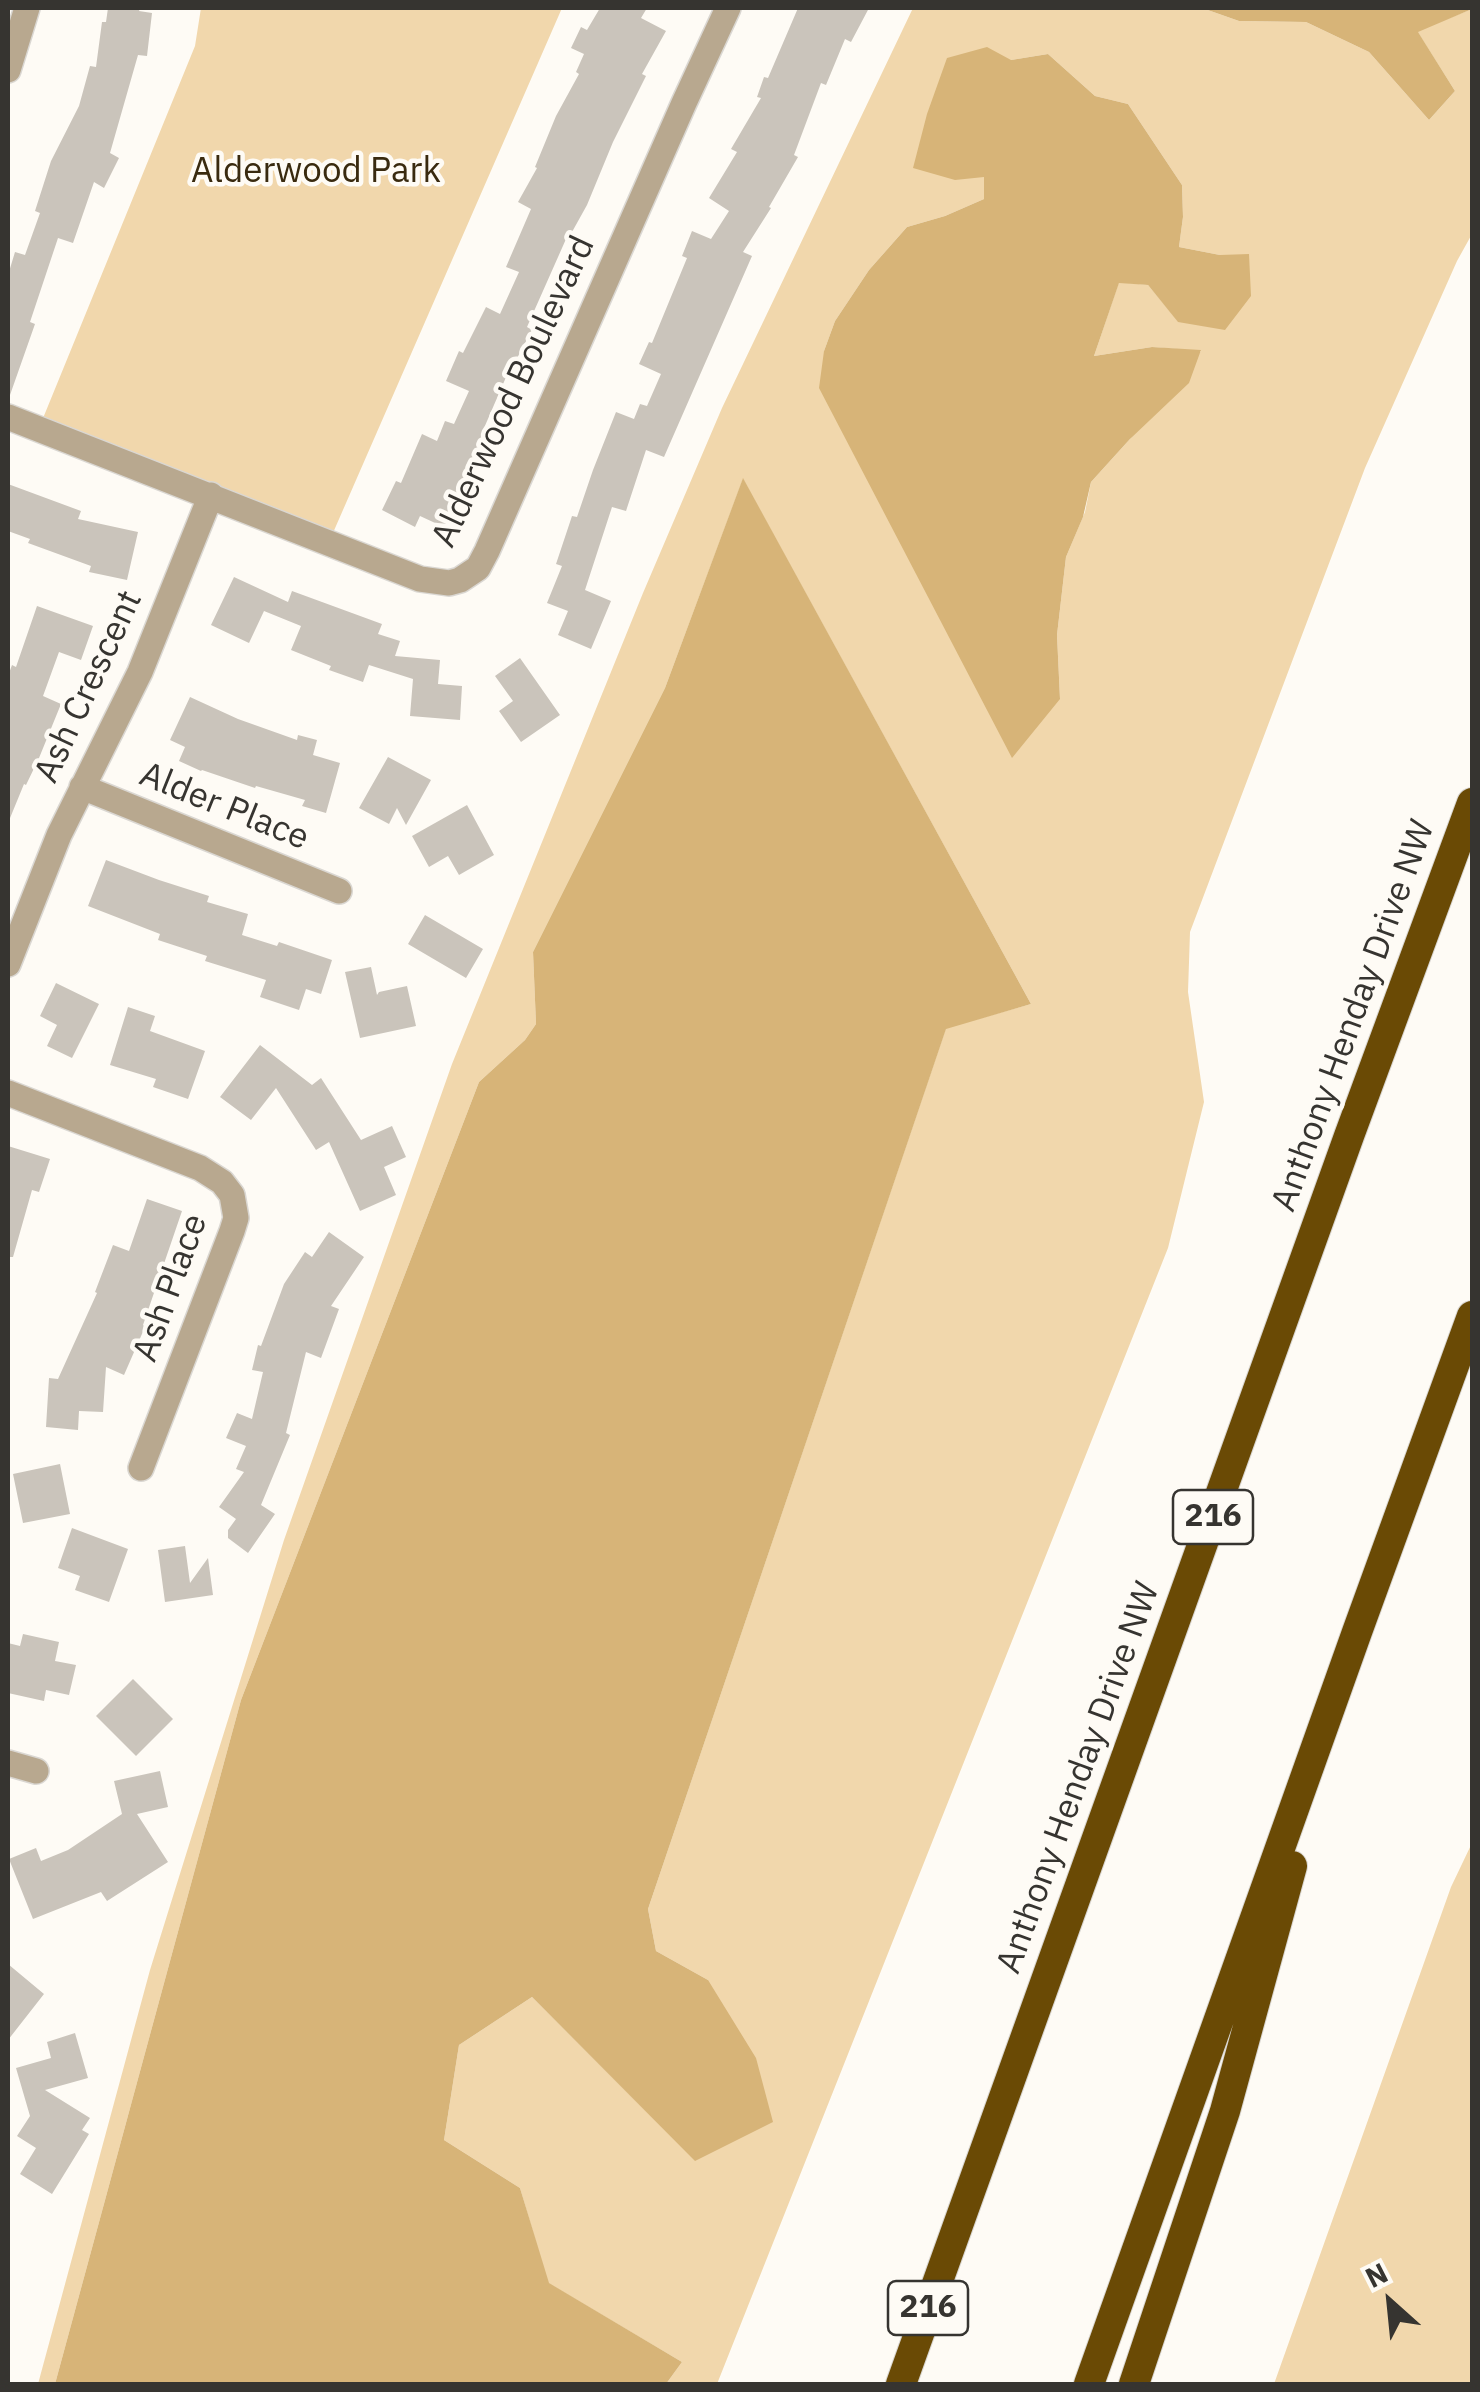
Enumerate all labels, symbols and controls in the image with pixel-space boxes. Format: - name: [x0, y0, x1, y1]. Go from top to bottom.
- park label: Alderwood Park: [191, 151, 441, 193]
- street label: Alderwood Boulevard: [423, 230, 605, 554]
- street label: Ash Crescent: [26, 584, 152, 790]
- street label: Alder Place: [133, 754, 315, 860]
- street label: Anthony Henday Drive NW: [1264, 815, 1444, 1217]
- street label: Ash Place: [125, 1209, 217, 1367]
- road number: 216: [1173, 1490, 1253, 1544]
- street label: Anthony Henday Drive NW: [989, 1577, 1169, 1979]
- north arrow: [1340, 2252, 1440, 2352]
- text: N: [1359, 2254, 1394, 2296]
- road number: 216: [888, 2281, 968, 2335]

